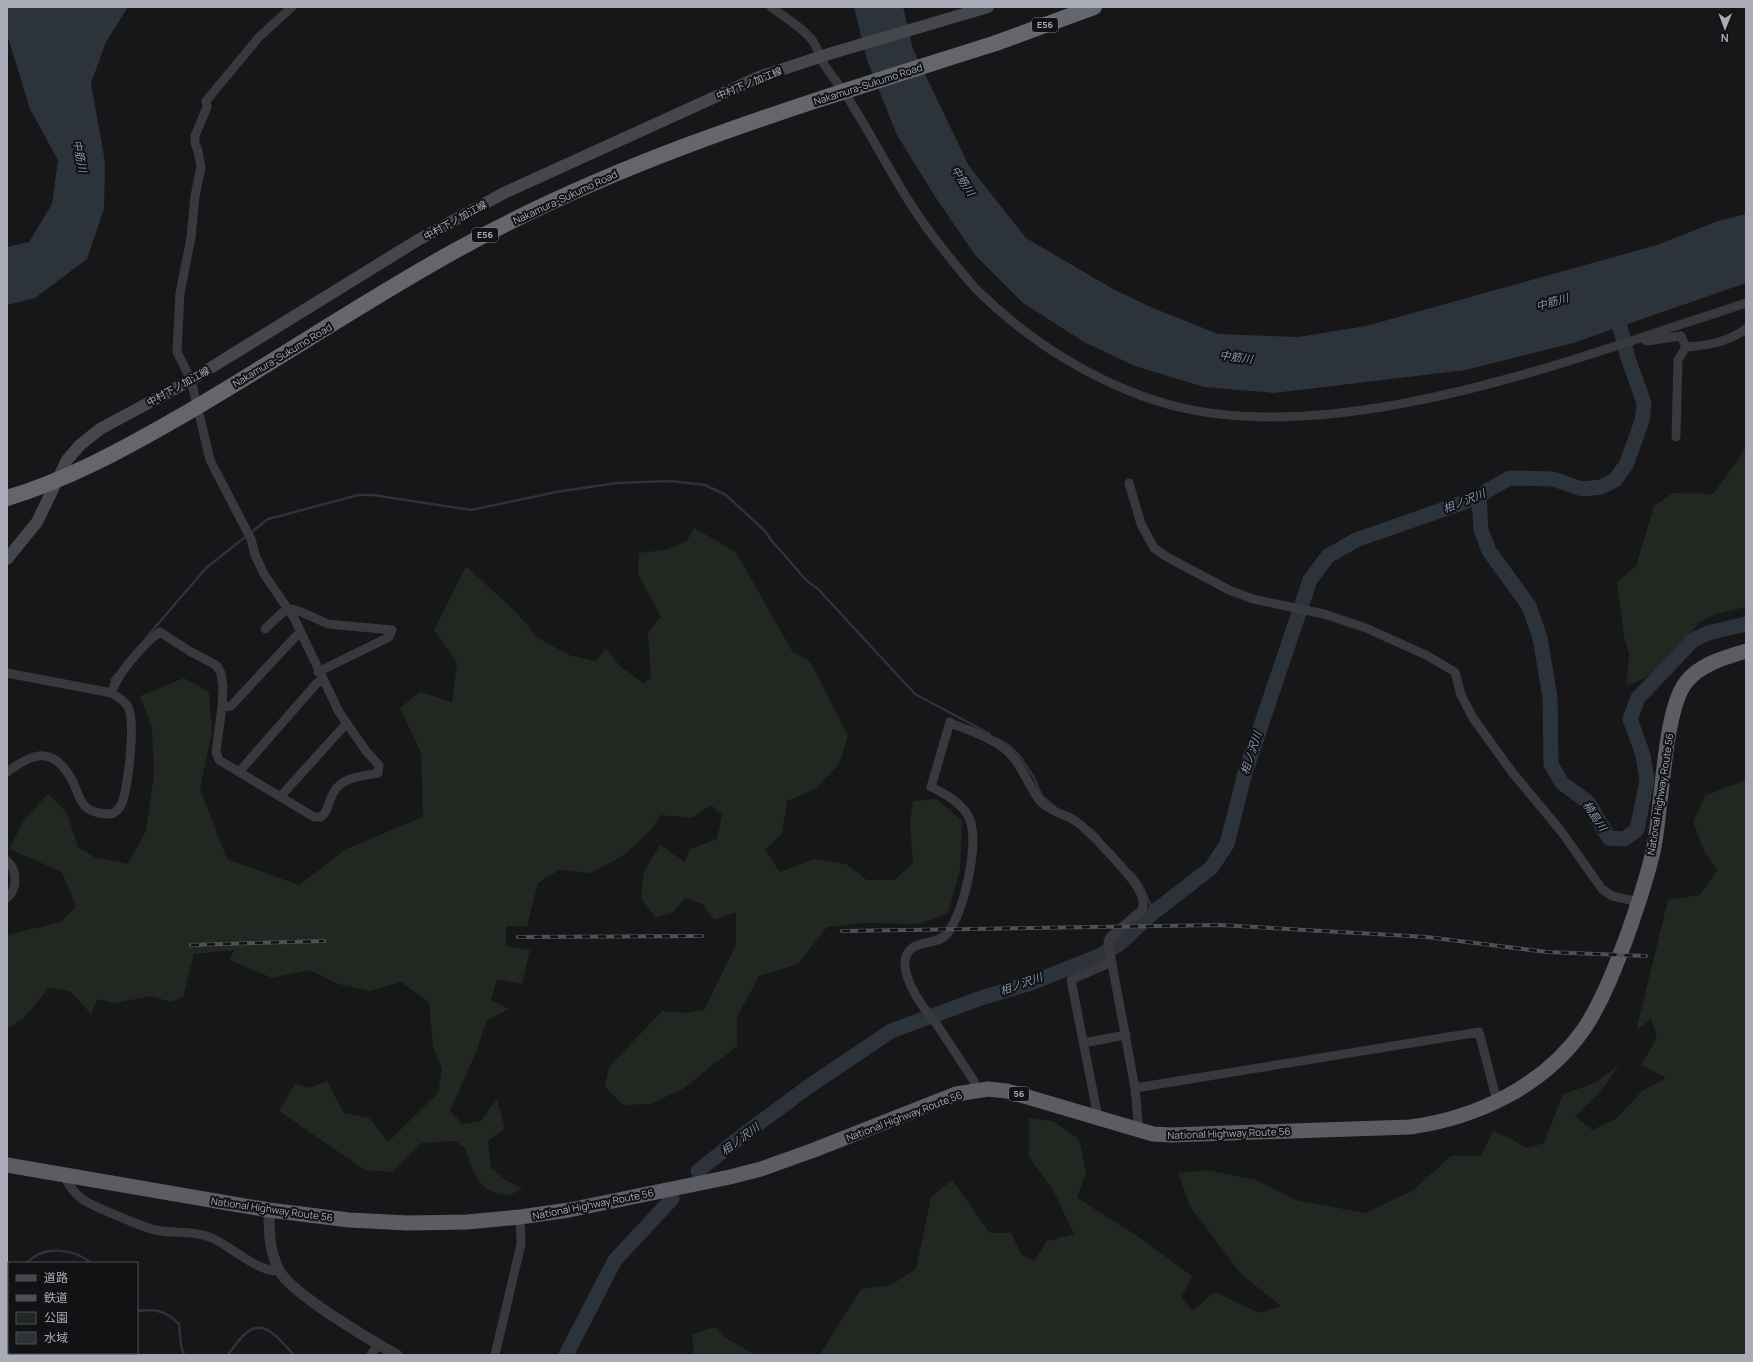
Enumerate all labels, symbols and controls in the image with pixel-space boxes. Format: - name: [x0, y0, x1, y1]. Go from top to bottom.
- north arrow: [1705, 8, 1745, 48]
- road number: E56: [1032, 18, 1058, 32]
- text: N: [1721, 31, 1729, 46]
- street label: Nakamura-Sukumo Road: [812, 60, 924, 108]
- street label: 中村下ノ加江線: [714, 63, 784, 103]
- water label: 中筋川: [70, 138, 91, 175]
- water label: 中筋川: [948, 163, 979, 199]
- street label: Nakamura-Sukumo Road: [511, 167, 619, 227]
- street label: 中村下ノ加江線: [421, 197, 489, 243]
- road number: E56: [472, 228, 498, 242]
- water label: 中筋川: [1534, 289, 1571, 313]
- street label: Nakamura-Sukumo Road: [230, 320, 334, 390]
- water label: 中筋川: [1219, 347, 1254, 366]
- street label: 中村下ノ加江線: [144, 363, 212, 409]
- water label: 相ノ沢川: [1441, 485, 1488, 516]
- water label: 相ノ沢川: [1237, 729, 1265, 776]
- street label: National Highway Route 56: [1643, 732, 1677, 856]
- water label: 楠島川: [1580, 798, 1611, 834]
- water label: 相ノ沢川: [998, 969, 1045, 998]
- street label: National Highway Route 56: [844, 1087, 964, 1145]
- road number: 56: [1009, 1087, 1029, 1101]
- water label: 相ノ沢川: [718, 1119, 763, 1158]
- street label: National Highway Route 56: [1167, 1124, 1291, 1142]
- street label: National Highway Route 56: [531, 1185, 655, 1223]
- street label: National Highway Route 56: [210, 1193, 334, 1225]
- legend: [8, 1262, 138, 1354]
- text: 道路: [44, 1269, 68, 1286]
- text: 鉄道: [44, 1289, 68, 1306]
- text: 公園: [44, 1309, 68, 1326]
- text: 水域: [44, 1329, 68, 1346]

